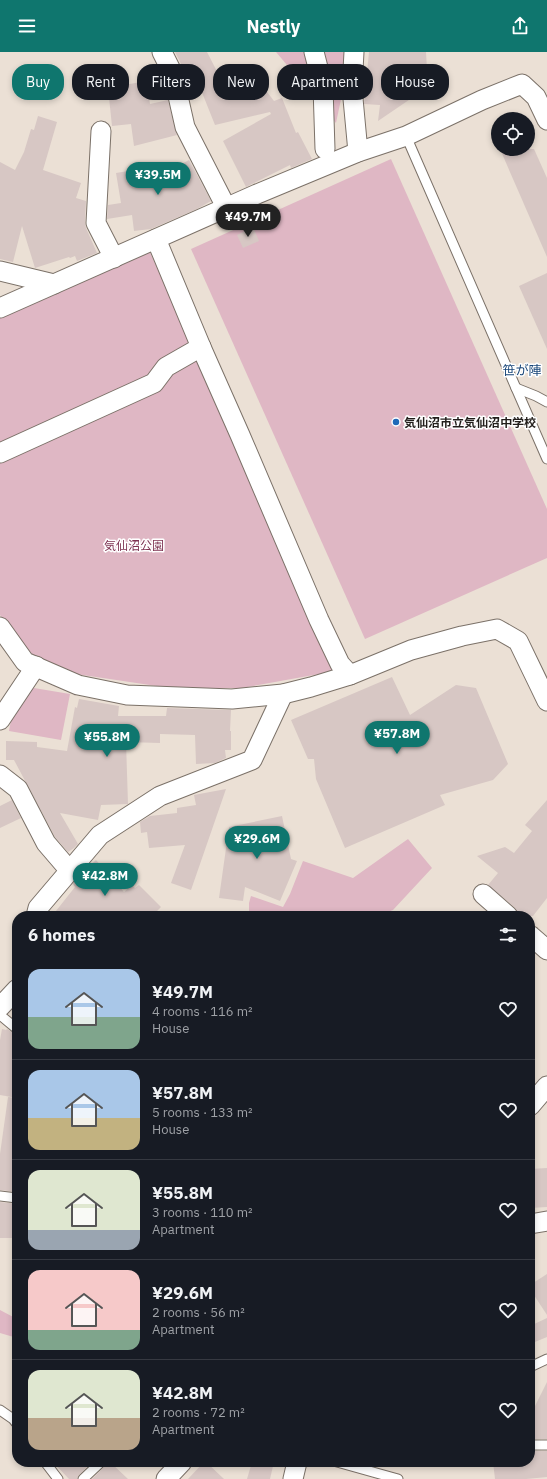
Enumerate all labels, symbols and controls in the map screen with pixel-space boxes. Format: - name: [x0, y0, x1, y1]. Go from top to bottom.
- icon: menu: [16, 15, 38, 37]
- text: Nestly: [247, 15, 300, 38]
- icon: share: [509, 15, 531, 37]
- chip: Buy: [12, 64, 64, 100]
- chip: Rent: [72, 64, 129, 100]
- chip: Filters: [137, 64, 205, 100]
- chip: New: [213, 64, 269, 100]
- chip: Apartment: [277, 64, 373, 100]
- chip: House: [381, 64, 449, 100]
- map controls: [491, 112, 535, 156]
- button: locate: [491, 112, 535, 156]
- pin: ¥39.5M: [125, 162, 191, 196]
- text: ¥39.5M: [135, 166, 181, 183]
- pin: ¥49.7M: [215, 204, 281, 238]
- text: ¥49.7M: [225, 208, 271, 225]
- district label: 笹が陣: [502, 362, 542, 379]
- place label: 気仙沼市立気仙沼中学校: [404, 415, 536, 430]
- marker: 気仙沼市立気仙沼中学校: [391, 417, 401, 427]
- park label: 気仙沼公園: [104, 538, 164, 553]
- pin: ¥57.8M: [364, 721, 430, 755]
- pin: ¥55.8M: [74, 724, 140, 758]
- text: ¥57.8M: [374, 725, 420, 742]
- text: ¥55.8M: [84, 728, 130, 745]
- pin: ¥29.6M: [224, 826, 290, 860]
- text: ¥29.6M: [234, 830, 280, 847]
- pin: ¥42.8M: [72, 863, 138, 897]
- text: ¥42.8M: [82, 867, 128, 884]
- text: 6 homes: [28, 924, 95, 946]
- icon: filters: [497, 924, 519, 946]
- text: ¥49.7M: [152, 981, 213, 1003]
- icon: home: [60, 985, 108, 1033]
- icon: heart: [497, 998, 519, 1020]
- text: 4 rooms · 116 m²: [152, 1003, 253, 1020]
- text: House: [152, 1020, 189, 1037]
- text: ¥57.8M: [152, 1082, 213, 1104]
- icon: home: [60, 1086, 108, 1134]
- icon: heart: [497, 1099, 519, 1121]
- text: 5 rooms · 133 m²: [152, 1104, 253, 1121]
- text: House: [152, 1121, 189, 1138]
- text: ¥55.8M: [152, 1182, 213, 1204]
- icon: home: [60, 1186, 108, 1234]
- icon: heart: [497, 1199, 519, 1221]
- text: 3 rooms · 110 m²: [152, 1204, 253, 1221]
- text: Apartment: [152, 1221, 215, 1238]
- text: ¥29.6M: [152, 1282, 213, 1304]
- icon: home: [60, 1286, 108, 1334]
- icon: heart: [497, 1299, 519, 1321]
- text: 2 rooms · 56 m²: [152, 1304, 245, 1321]
- text: Apartment: [152, 1321, 215, 1338]
- text: ¥42.8M: [152, 1382, 213, 1404]
- icon: home: [60, 1386, 108, 1434]
- icon: heart: [497, 1399, 519, 1421]
- text: 2 rooms · 72 m²: [152, 1404, 245, 1421]
- text: Apartment: [152, 1421, 215, 1438]

